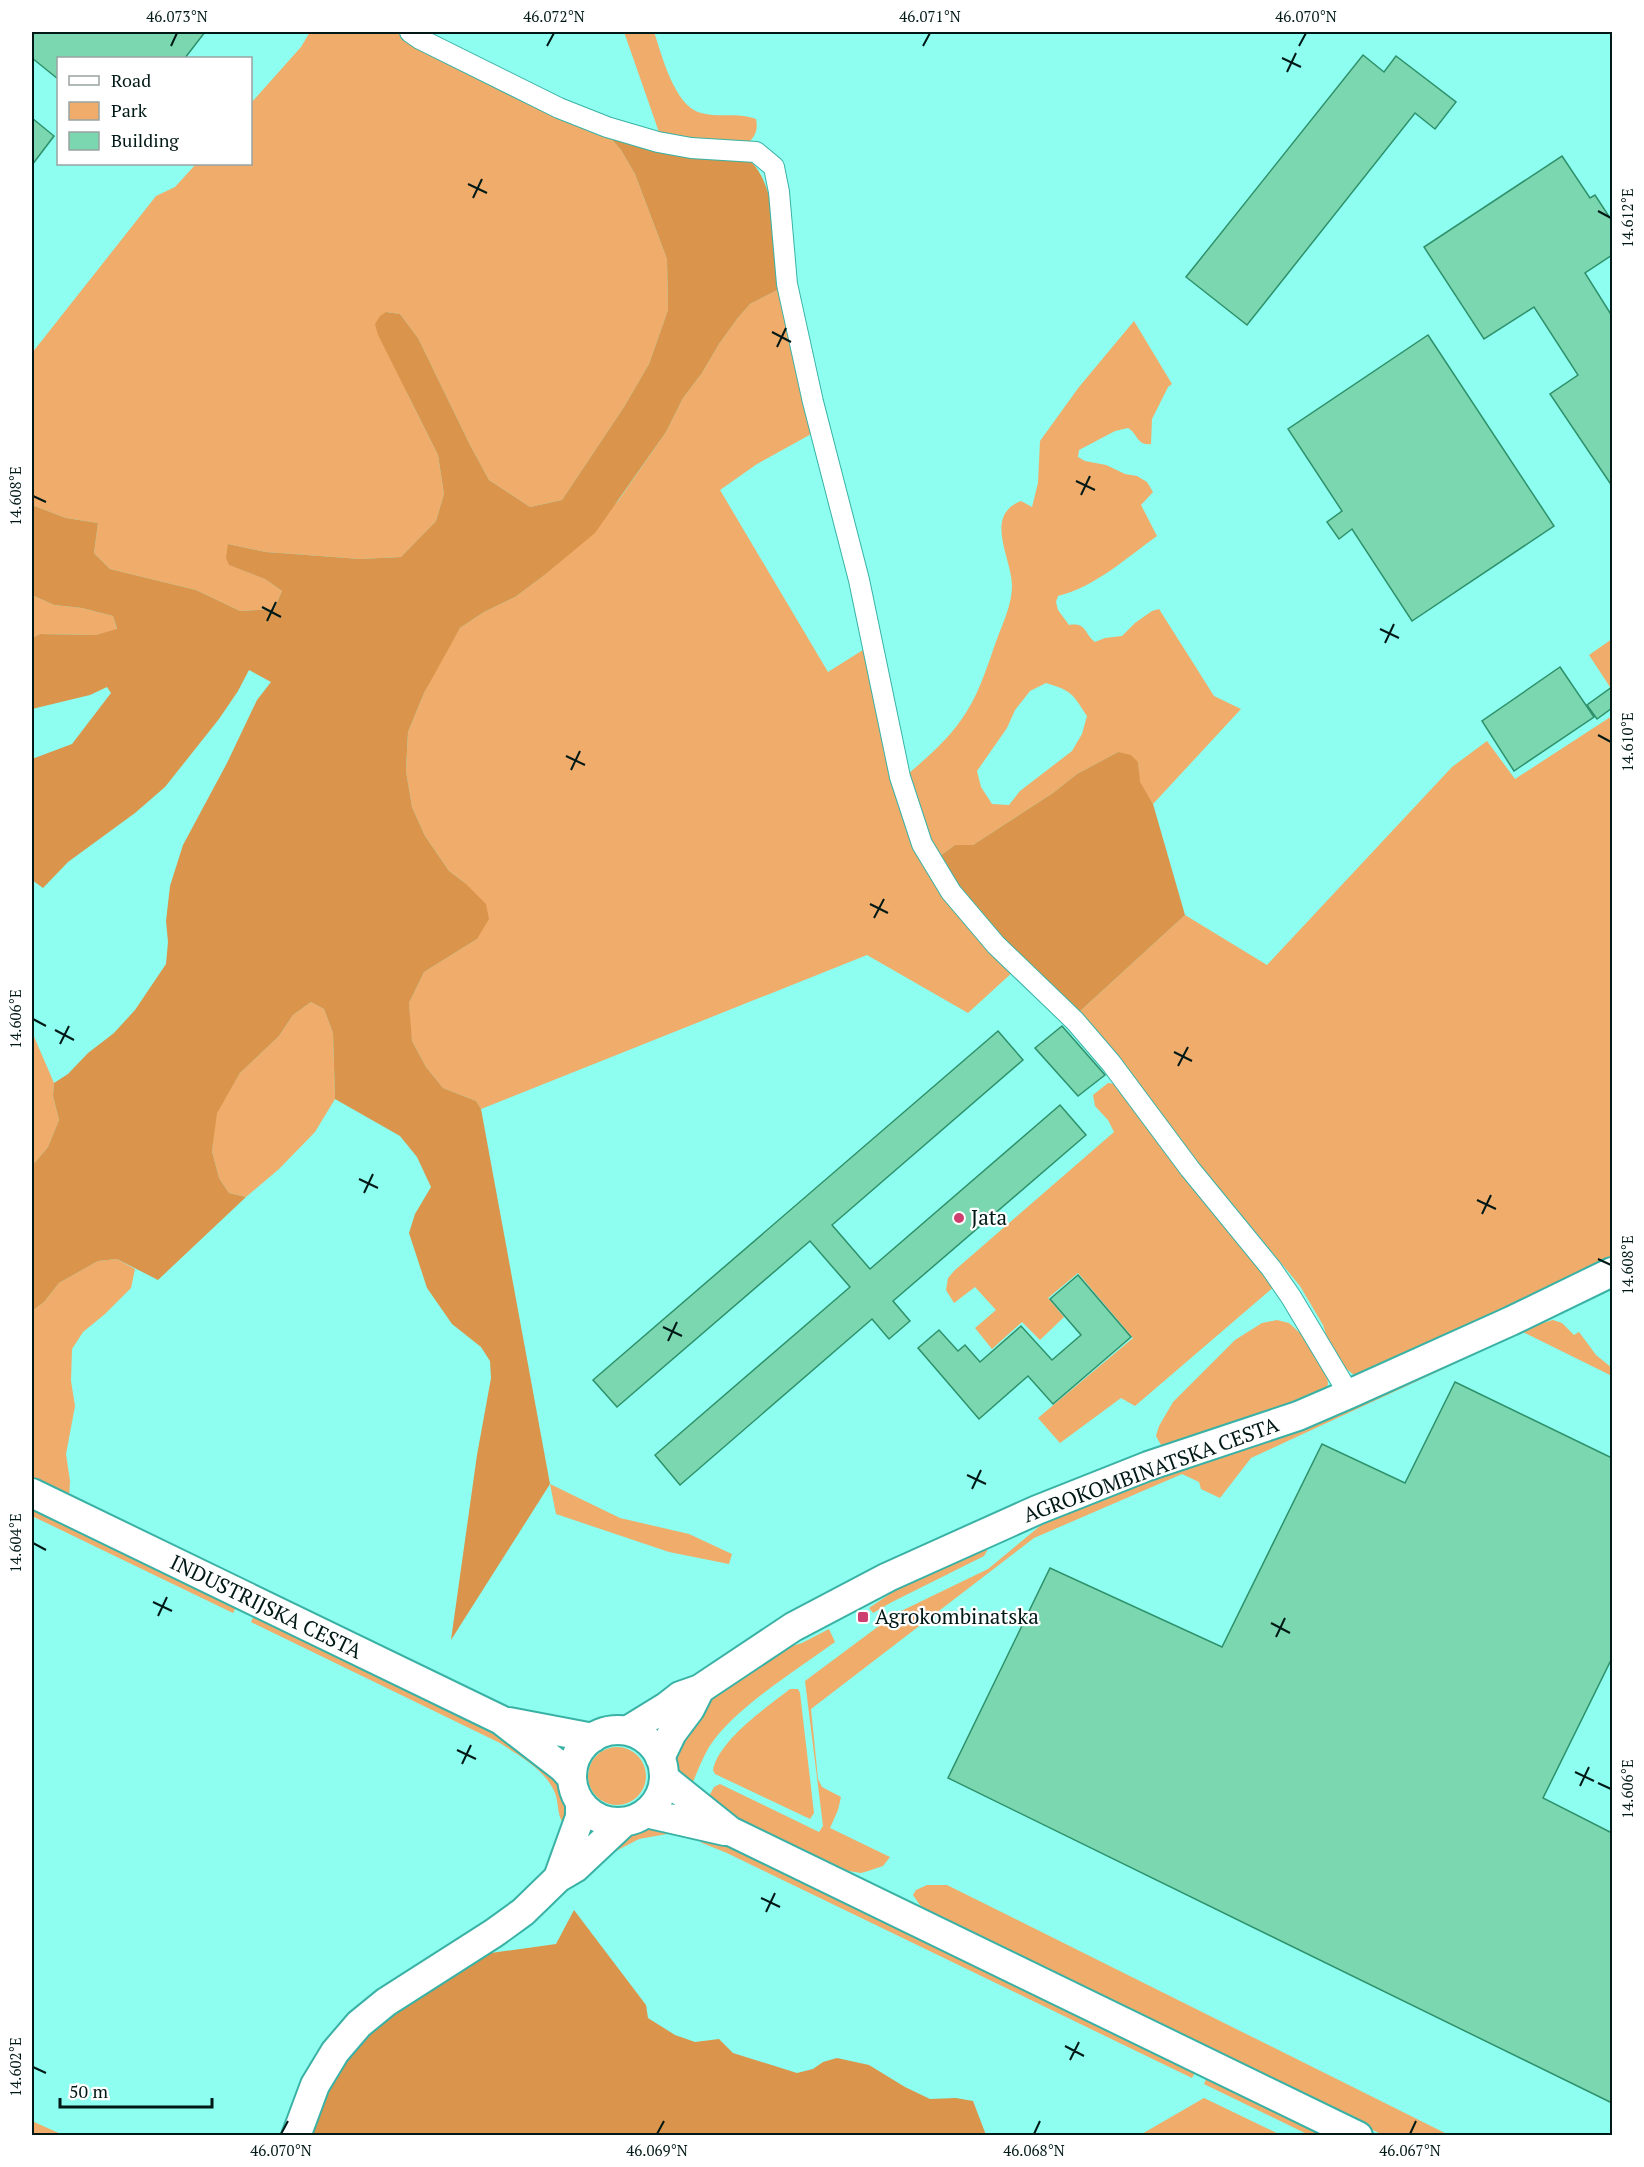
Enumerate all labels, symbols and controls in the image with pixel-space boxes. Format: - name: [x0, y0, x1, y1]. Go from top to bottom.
- text: 46.073°N: [146, 6, 208, 26]
- text: 46.072°N: [523, 6, 585, 26]
- text: 46.071°N: [899, 6, 961, 26]
- text: 46.070°N: [1275, 6, 1337, 26]
- legend: [57, 57, 252, 165]
- text: Road: [111, 68, 151, 92]
- text: Park: [111, 98, 148, 122]
- text: Building: [111, 128, 179, 152]
- text: 14.612°E: [1617, 188, 1637, 248]
- text: 14.608°E: [5, 466, 25, 526]
- text: 14.610°E: [1617, 712, 1637, 772]
- text: 14.606°E: [5, 989, 25, 1049]
- place label: Jata: [971, 1203, 1008, 1231]
- marker: Jata: [952, 1211, 966, 1225]
- text: 14.608°E: [1617, 1235, 1637, 1295]
- street label: AGROKOMBINATSKA CESTA: [1019, 1410, 1283, 1528]
- text: 14.604°E: [5, 1513, 25, 1573]
- street label: INDUSTRIJSKA CESTA: [166, 1547, 368, 1665]
- place label: Agrokombinatska: [875, 1602, 1039, 1630]
- marker: Agrokombinatska: [856, 1610, 870, 1624]
- text: 14.606°E: [1617, 1759, 1637, 1819]
- text: 14.602°E: [5, 2037, 25, 2097]
- scale bar: [60, 2071, 212, 2109]
- text: 50 m: [69, 2079, 109, 2103]
- text: 46.070°N: [250, 2140, 312, 2160]
- text: 46.069°N: [626, 2140, 688, 2160]
- text: 46.068°N: [1003, 2140, 1065, 2160]
- text: 46.067°N: [1379, 2140, 1441, 2160]

